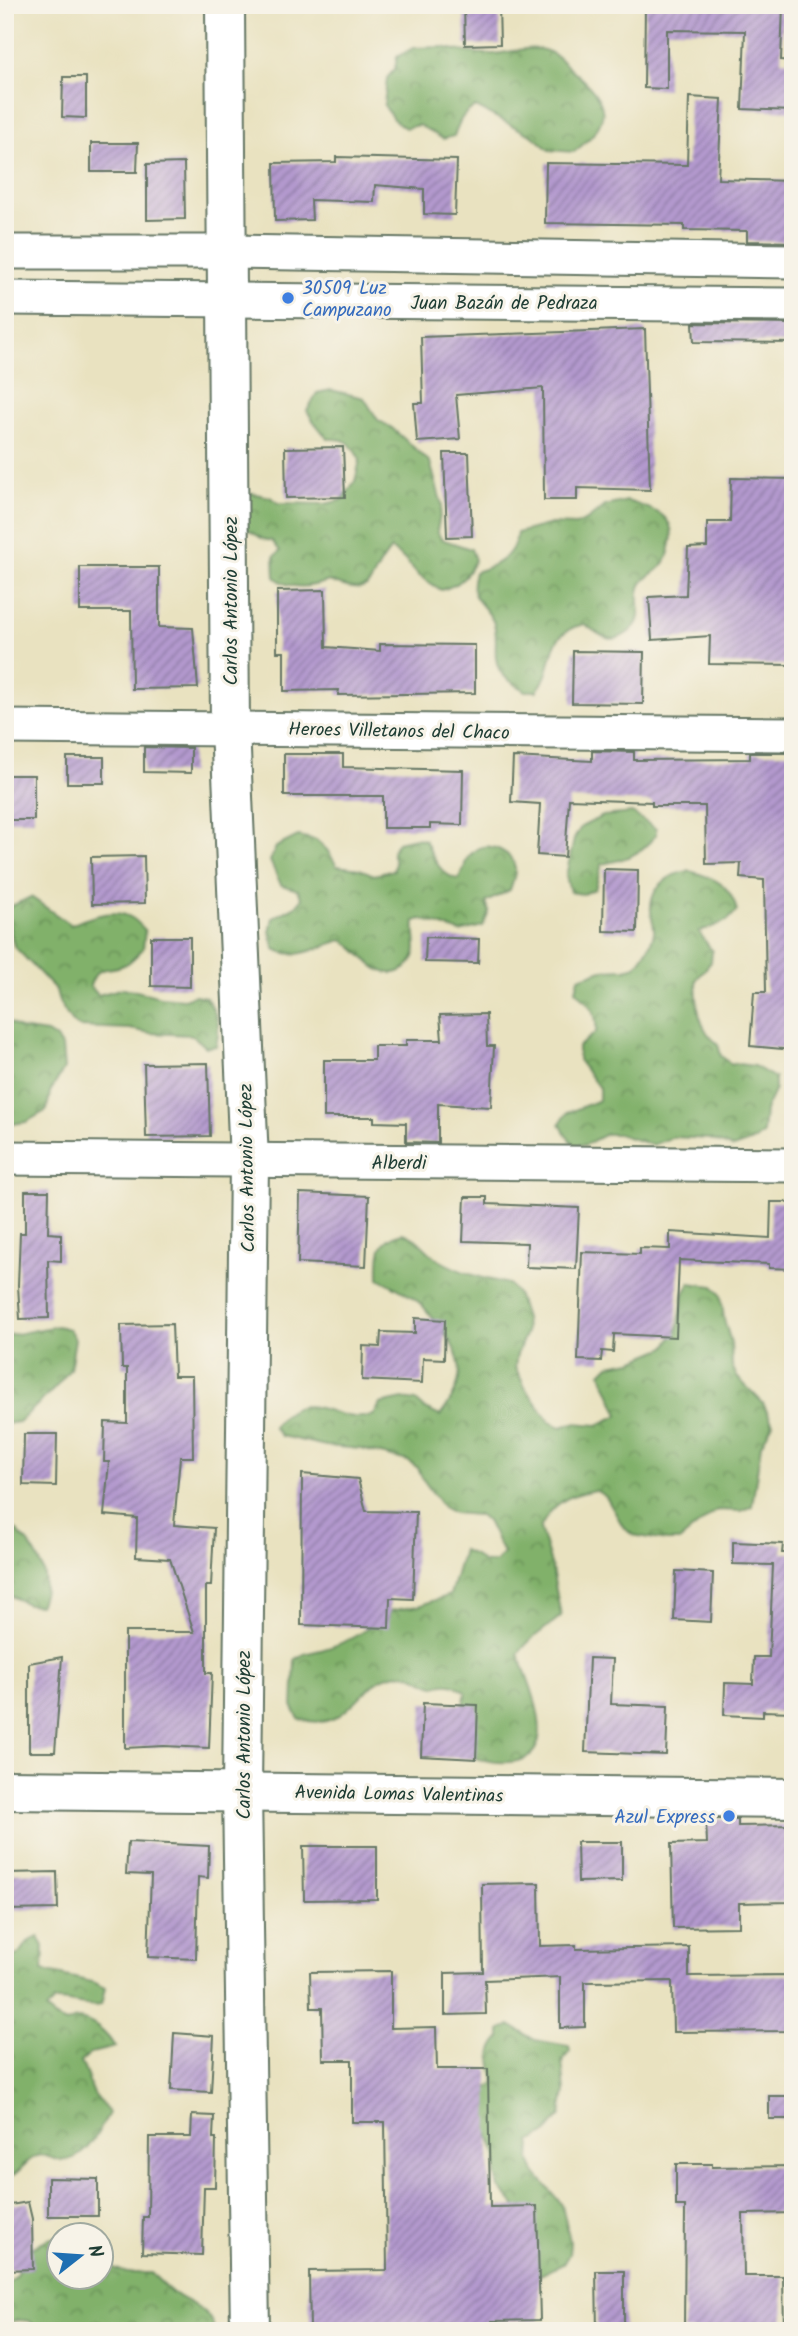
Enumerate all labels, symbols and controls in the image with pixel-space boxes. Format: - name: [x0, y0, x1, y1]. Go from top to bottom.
- place label: 30509 Luz Campuzano: [302, 274, 392, 326]
- street label: Juan Bazán de Pedraza: [410, 289, 598, 319]
- marker: 30509 Luz Campuzano: [280, 290, 296, 306]
- street label: Carlos Antonio López: [217, 516, 247, 686]
- street label: Heroes Villetanos del Chaco: [288, 715, 510, 749]
- street label: Carlos Antonio López: [232, 1083, 264, 1253]
- street label: Alberdi: [371, 1149, 428, 1179]
- street label: Carlos Antonio López: [230, 1650, 260, 1820]
- street label: Avenida Lomas Valentinas: [294, 1778, 504, 1812]
- place label: Azul Express: [614, 1803, 715, 1833]
- marker: Azul Express: [721, 1808, 737, 1824]
- north arrow: [46, 2220, 116, 2290]
- text: N: [78, 2241, 110, 2262]

